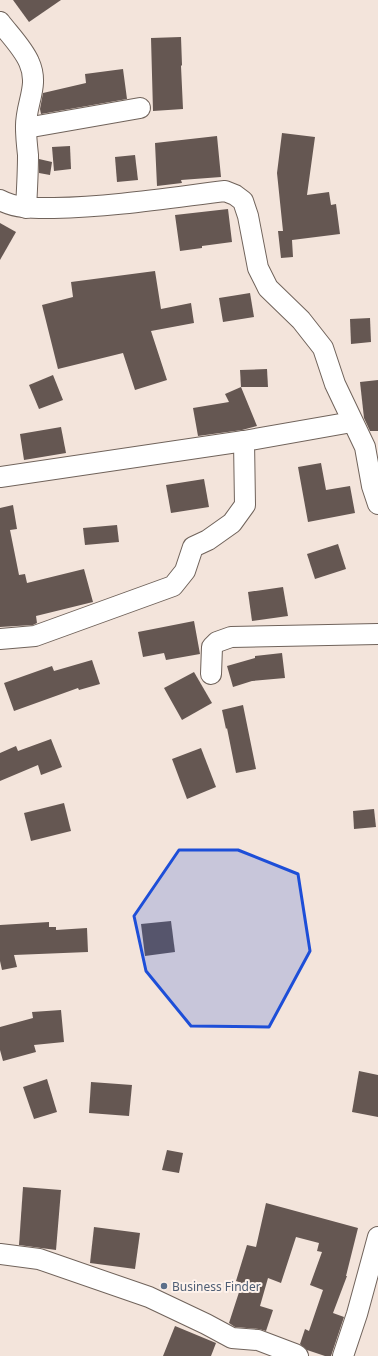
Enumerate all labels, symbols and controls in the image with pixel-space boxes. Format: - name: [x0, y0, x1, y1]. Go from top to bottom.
- place label: Business Finder: [172, 1278, 261, 1295]
- marker: Business Finder: [159, 1281, 169, 1291]

